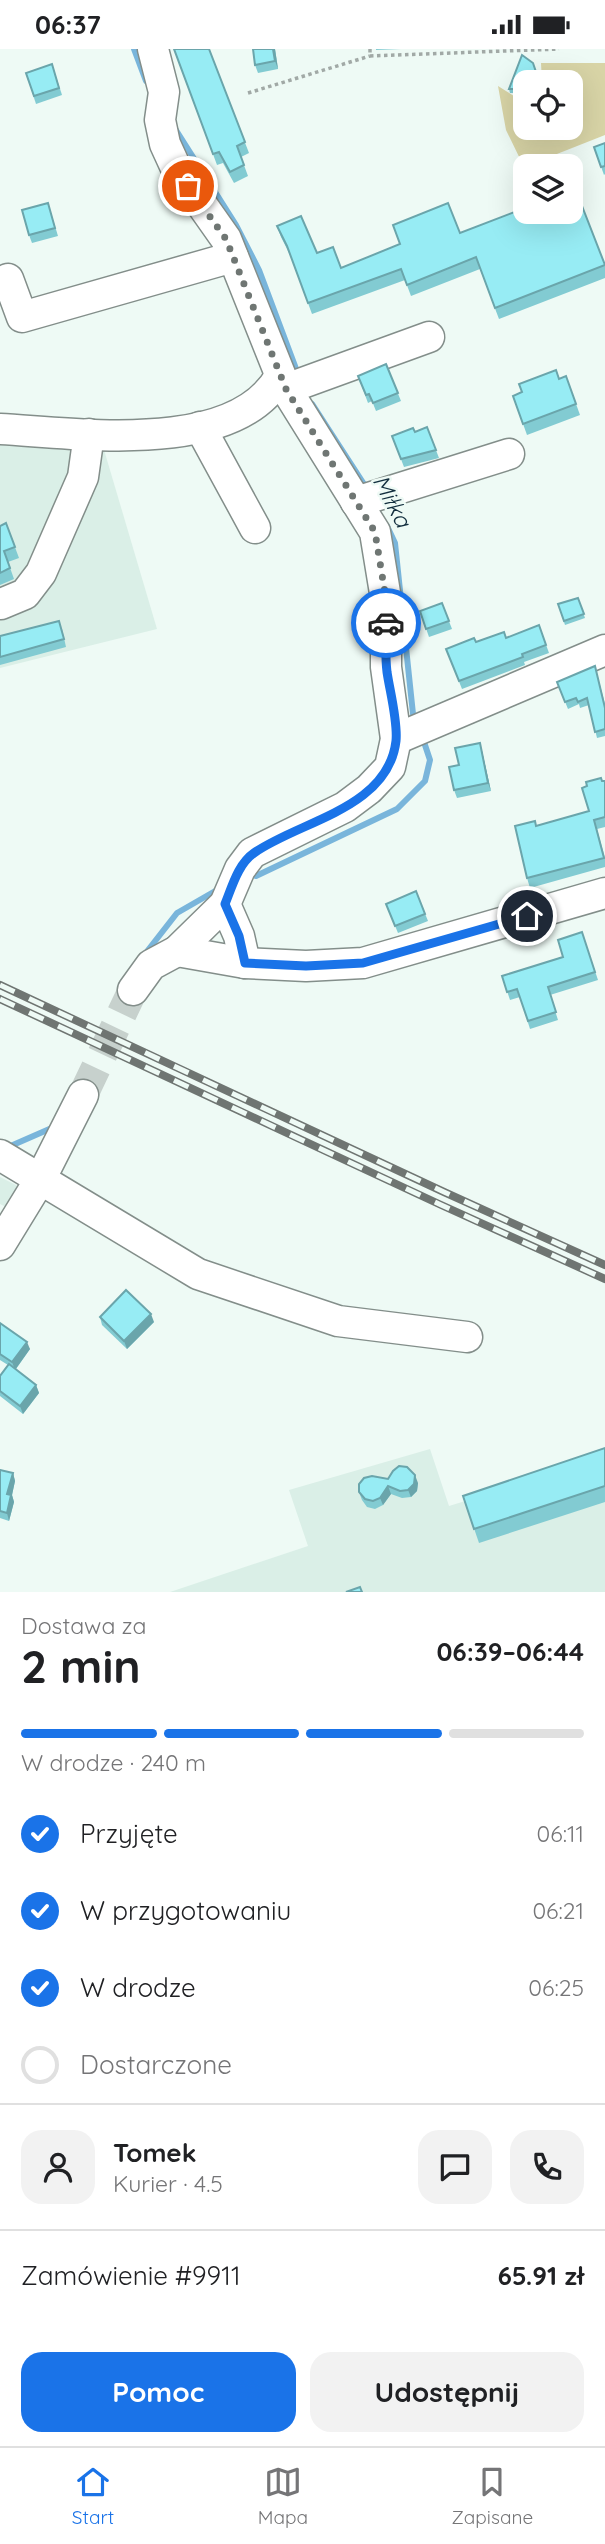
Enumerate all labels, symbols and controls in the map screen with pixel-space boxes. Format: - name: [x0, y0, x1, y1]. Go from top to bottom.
- text: 06:37: [35, 8, 101, 41]
- map controls: [513, 70, 583, 224]
- button: locate: [513, 70, 583, 140]
- button: layers: [513, 154, 583, 224]
- pin: [158, 156, 218, 216]
- icon: bag: [169, 167, 207, 205]
- water label: Miłka: [367, 469, 419, 533]
- courier: [351, 588, 421, 658]
- icon: car: [367, 604, 405, 642]
- pin: [497, 886, 557, 946]
- icon: home: [508, 897, 546, 935]
- text: Dostawa za: [21, 1611, 147, 1640]
- text: 06:39–06:44: [436, 1635, 584, 1668]
- text: 2 min: [21, 1637, 141, 1695]
- text: W drodze · 240 m: [21, 1748, 206, 1777]
- icon: check: [21, 1815, 59, 1853]
- text: Przyjęte: [80, 1817, 178, 1850]
- text: 06:11: [537, 1819, 584, 1848]
- icon: check: [21, 1892, 59, 1930]
- text: W przygotowaniu: [80, 1894, 291, 1927]
- text: 06:21: [532, 1896, 584, 1925]
- icon: check: [21, 1969, 59, 2007]
- text: W drodze: [80, 1971, 196, 2004]
- text: 06:25: [528, 1973, 584, 2002]
- text: Dostarczone: [80, 2048, 232, 2081]
- button: person: [21, 2130, 95, 2204]
- button: chat: [418, 2130, 492, 2204]
- button: phone: [510, 2130, 584, 2204]
- text: Tomek: [113, 2136, 197, 2169]
- text: Kurier · 4.5: [113, 2169, 223, 2198]
- text: Zamówienie #9911: [21, 2259, 241, 2292]
- text: 65.91 zł: [497, 2259, 584, 2292]
- button: Pomoc: [21, 2352, 296, 2432]
- button: Udostępnij: [310, 2352, 584, 2432]
- tab: Start: [72, 2463, 114, 2529]
- tab: Mapa: [258, 2463, 308, 2529]
- tab: Zapisane: [452, 2463, 533, 2529]

